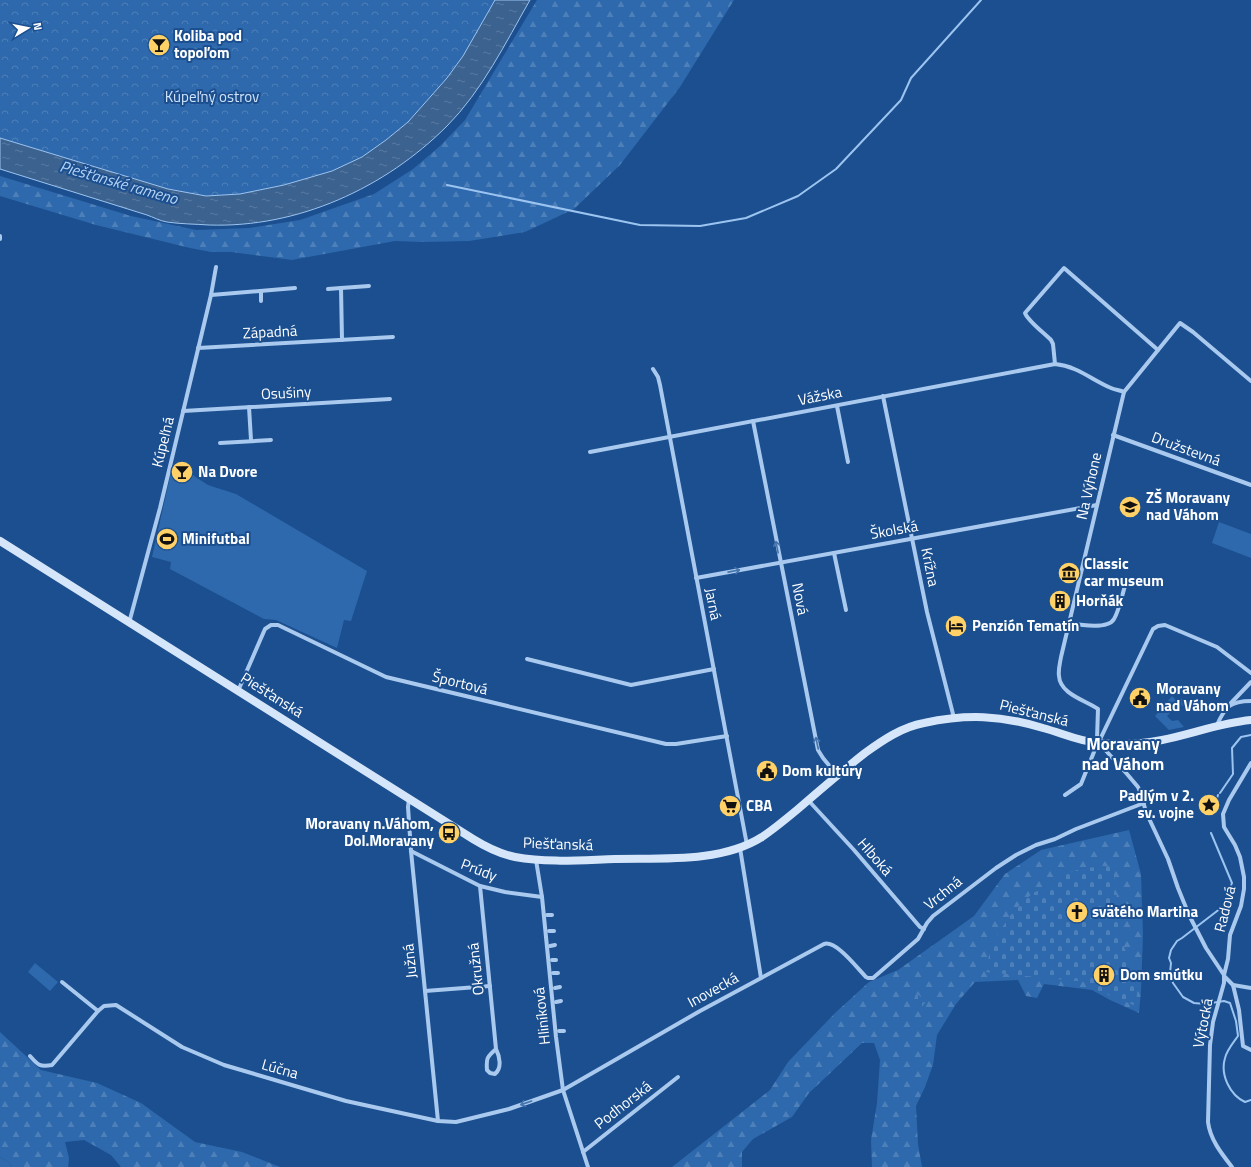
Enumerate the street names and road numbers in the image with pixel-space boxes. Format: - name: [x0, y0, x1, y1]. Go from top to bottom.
- street label: Západná: [242, 319, 298, 344]
- street label: Osušiny: [260, 380, 312, 405]
- street label: Vážska: [796, 380, 844, 411]
- street label: Kúpeľná: [145, 414, 180, 470]
- street label: Družstevná: [1148, 425, 1224, 472]
- street label: Na Výhone: [1070, 450, 1107, 522]
- street label: Školská: [868, 514, 920, 545]
- street label: Krížna: [915, 545, 946, 589]
- street label: Nová: [786, 581, 815, 618]
- street label: Jarná: [699, 586, 728, 623]
- street label: Športová: [430, 664, 491, 701]
- street label: Piešťanská: [236, 666, 309, 723]
- street label: Piešťanská: [997, 693, 1072, 732]
- street label: Piešťanská: [522, 831, 594, 856]
- street label: Hlboká: [852, 833, 899, 881]
- street label: Prúdy: [458, 852, 501, 887]
- street label: Vrchná: [919, 870, 967, 915]
- street label: Radová: [1208, 883, 1241, 935]
- street label: Okružná: [461, 941, 490, 996]
- street label: Južná: [396, 942, 423, 980]
- street label: Inovecká: [683, 966, 743, 1013]
- street label: Hliníková: [527, 986, 556, 1046]
- street label: Výtocká: [1186, 996, 1219, 1050]
- street label: Lúčna: [259, 1052, 302, 1085]
- street label: Podhorská: [589, 1074, 657, 1134]

